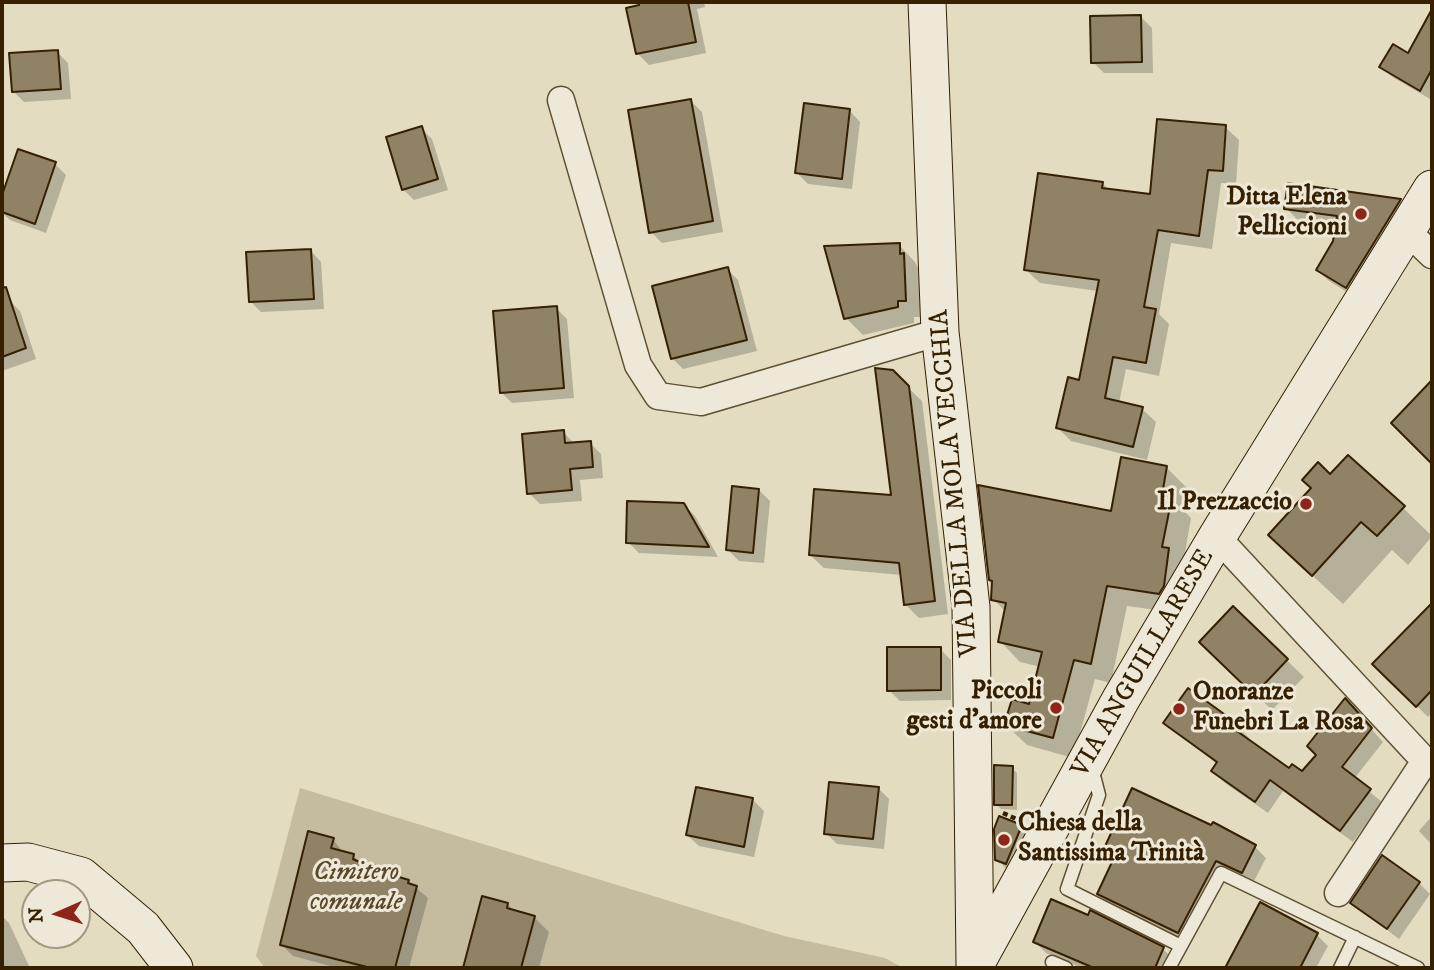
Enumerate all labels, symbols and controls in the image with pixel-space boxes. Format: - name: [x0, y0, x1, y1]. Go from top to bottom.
- place label: Ditta Elena Pelliccioni: [1226, 183, 1347, 244]
- marker: Ditta Elena Pelliccioni: [1353, 206, 1369, 222]
- street label: VIA DELLA MOLA VECCHIA: [925, 308, 987, 658]
- place label: Il Prezzaccio: [1157, 488, 1292, 520]
- marker: Il Prezzaccio: [1298, 496, 1314, 512]
- street label: VIA ANGUILLARESE: [1066, 544, 1222, 784]
- place label: Piccoli gesti d'amore: [906, 677, 1042, 738]
- place label: Onoranze Funebri La Rosa: [1193, 678, 1364, 740]
- marker: Piccoli gesti d'amore: [1048, 700, 1064, 716]
- marker: Onoranze Funebri La Rosa: [1171, 701, 1187, 717]
- place label: Chiesa della Santissima Trinità: [1018, 809, 1204, 870]
- marker: Chiesa della Santissima Trinità: [996, 832, 1012, 848]
- park label: Cimitero comunale: [310, 858, 402, 920]
- north arrow: [21, 879, 91, 949]
- text: N: [25, 907, 48, 923]

